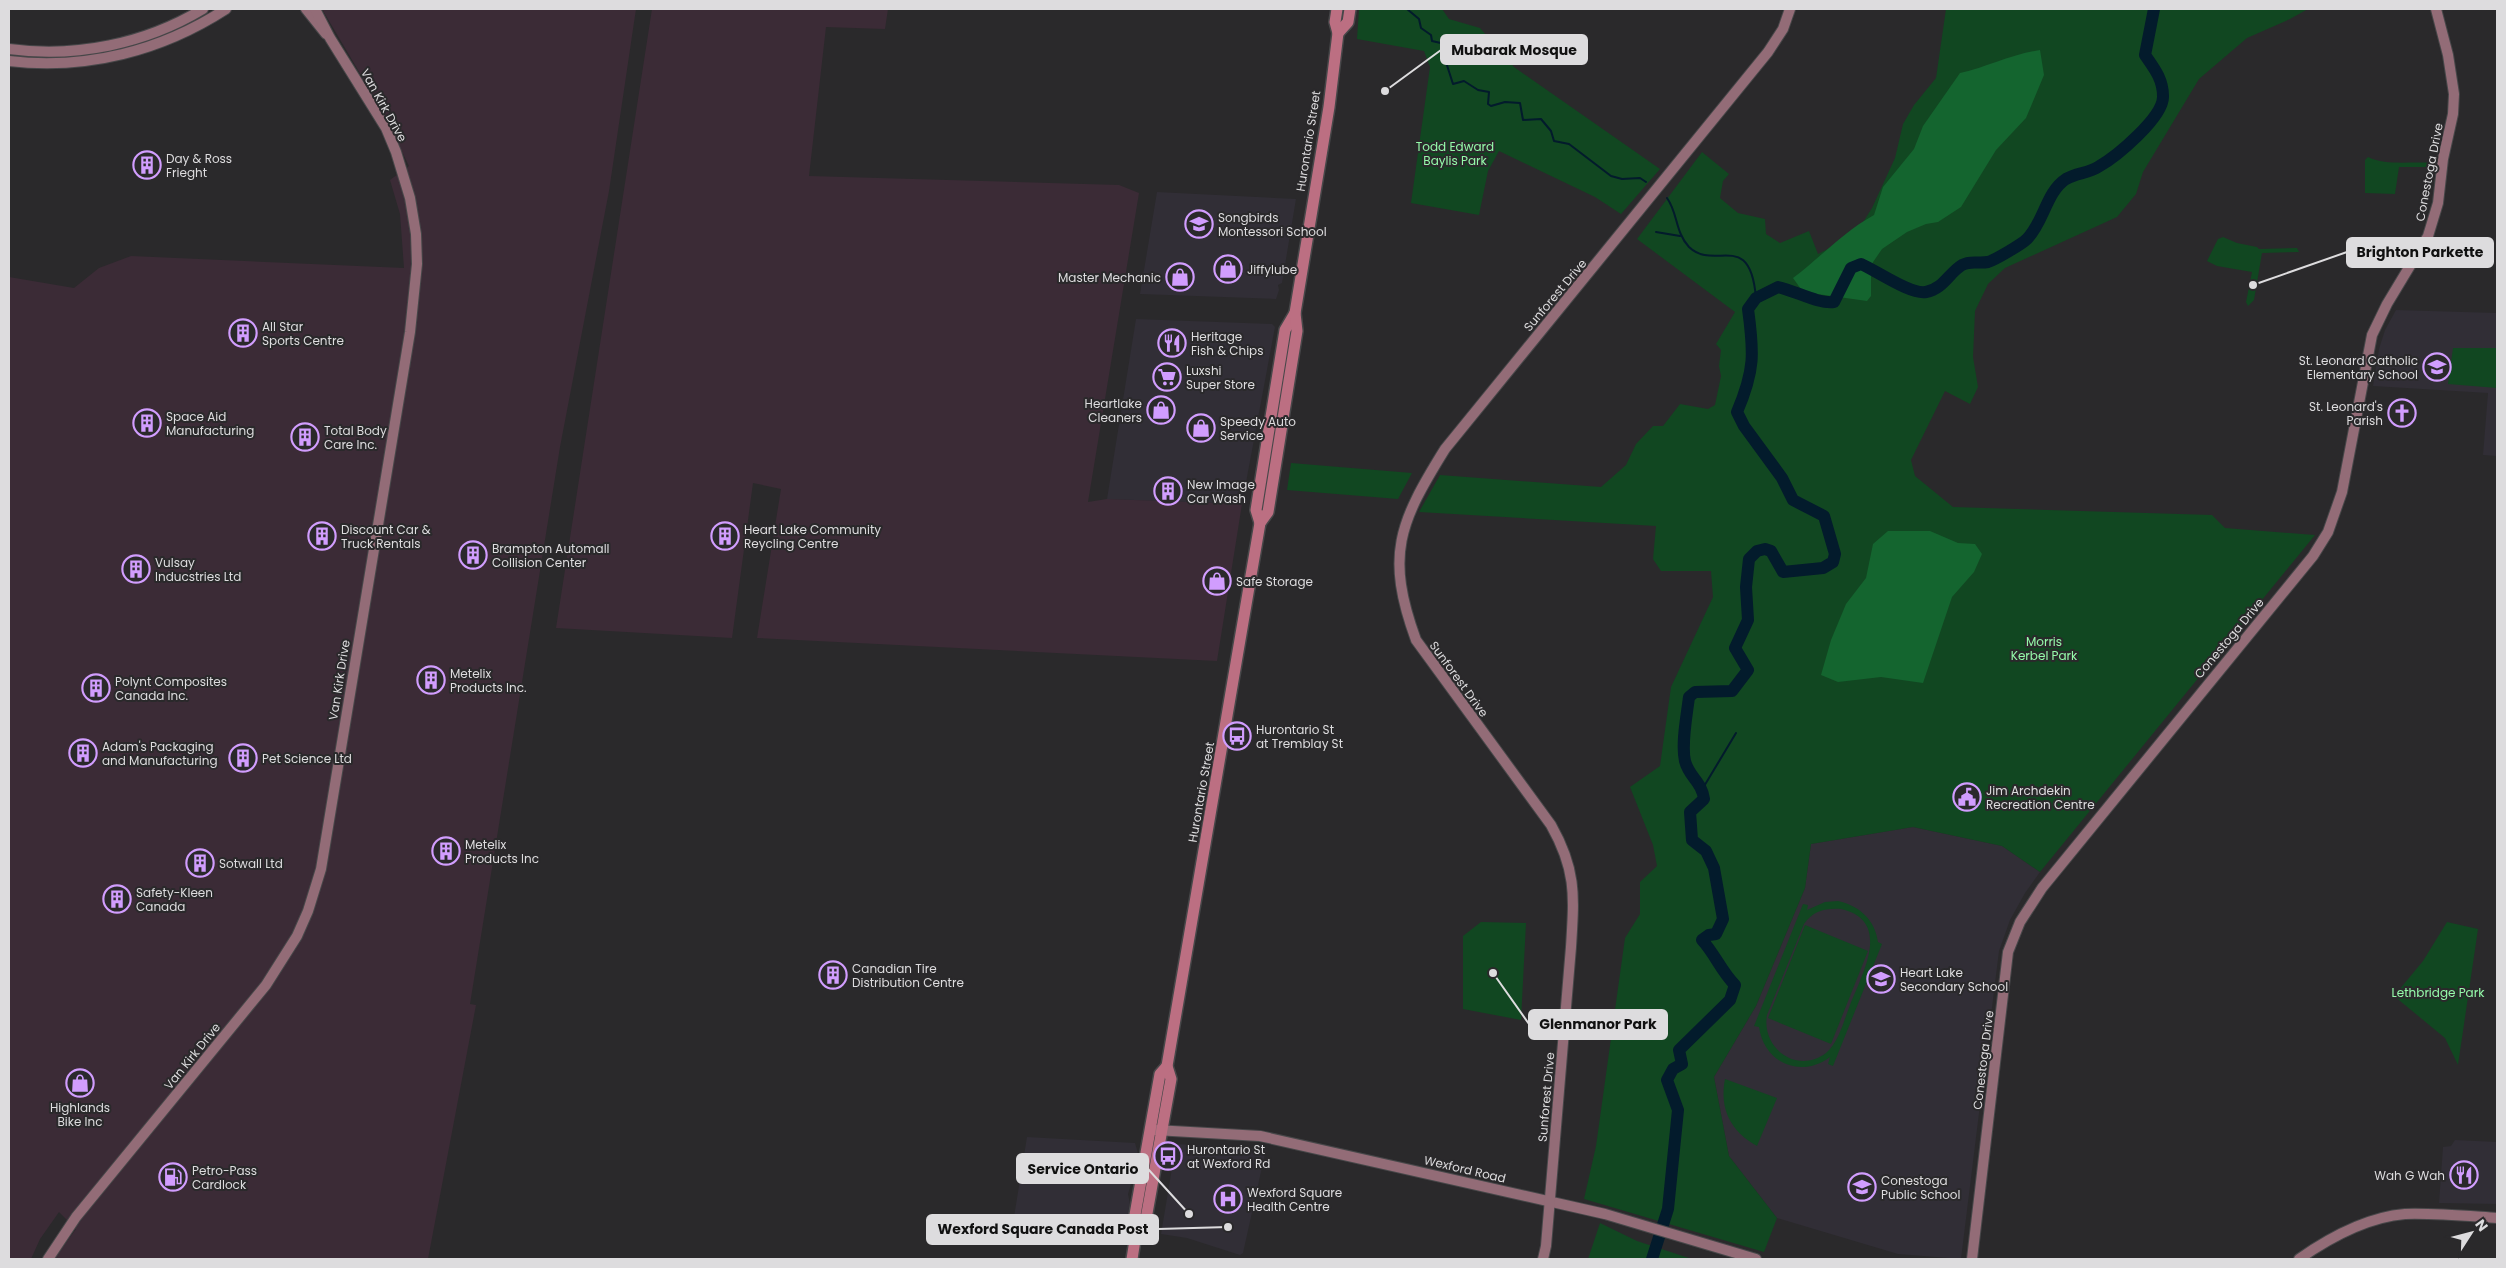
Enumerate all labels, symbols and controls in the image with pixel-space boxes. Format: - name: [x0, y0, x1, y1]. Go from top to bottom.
- callout: Mubarak Mosque: [1441, 35, 1587, 64]
- text: Mubarak Mosque: [1451, 40, 1577, 60]
- street label: Van Kirk Drive: [357, 65, 411, 145]
- street label: Hurontario Street: [1292, 89, 1324, 193]
- street label: Conestoga Drive: [2411, 121, 2447, 223]
- park label: Todd Edward Baylis Park: [1416, 138, 1494, 169]
- building icon: Day & Ross Frieght: [132, 150, 162, 180]
- place label: Day & Ross Frieght: [166, 150, 232, 181]
- school or university icon: Songbirds Montessori School: [1184, 209, 1214, 239]
- place label: Songbirds Montessori School: [1218, 209, 1327, 240]
- callout: Brighton Parkette: [2347, 238, 2493, 267]
- text: Brighton Parkette: [2357, 242, 2484, 262]
- shop icon: Jiffylube: [1213, 254, 1243, 284]
- street label: Sunforest Drive: [1520, 255, 1590, 335]
- place label: Jiffylube: [1247, 261, 1297, 278]
- shop icon: Master Mechanic: [1165, 262, 1195, 292]
- place label: Master Mechanic: [1058, 269, 1161, 286]
- building icon: All Star Sports Centre: [228, 318, 258, 348]
- place label: All Star Sports Centre: [262, 318, 344, 349]
- restaurant icon: Heritage Fish & Chips: [1157, 328, 1187, 358]
- place label: Heritage Fish & Chips: [1191, 328, 1264, 359]
- place label: St. Leonard Catholic Elementary School: [2299, 352, 2418, 383]
- school or university icon: St. Leonard Catholic Elementary School: [2422, 352, 2452, 382]
- supermarket icon: Luxshi Super Store: [1152, 362, 1182, 392]
- place label: Luxshi Super Store: [1186, 362, 1255, 393]
- place label: Heartlake Cleaners: [1085, 395, 1142, 426]
- shop icon: Heartlake Cleaners: [1146, 395, 1176, 425]
- place label: St. Leonard's Parish: [2309, 398, 2383, 429]
- church icon: St. Leonard's Parish: [2387, 398, 2417, 428]
- building icon: Space Aid Manufacturing: [132, 408, 162, 438]
- place label: Space Aid Manufacturing: [166, 408, 254, 439]
- shop icon: Speedy Auto Service: [1186, 413, 1216, 443]
- place label: Speedy Auto Service: [1220, 413, 1296, 444]
- building icon: Total Body Care Inc.: [290, 422, 320, 452]
- place label: Total Body Care Inc.: [324, 422, 387, 453]
- building icon: New Image Car Wash: [1153, 476, 1183, 506]
- place label: New Image Car Wash: [1187, 476, 1255, 507]
- building icon: Discount Car & Truck Rentals: [307, 521, 337, 551]
- place label: Discount Car & Truck Rentals: [341, 521, 431, 552]
- building icon: Heart Lake Community Reycling Centre: [710, 521, 740, 551]
- place label: Heart Lake Community Reycling Centre: [744, 521, 881, 552]
- building icon: Brampton Automall Collision Center: [458, 540, 488, 570]
- place label: Brampton Automall Collision Center: [492, 540, 610, 571]
- building icon: Vulsay Inducstries Ltd: [121, 554, 151, 584]
- place label: Vulsay Inducstries Ltd: [155, 554, 241, 585]
- shop icon: Safe Storage: [1202, 566, 1232, 596]
- place label: Safe Storage: [1236, 573, 1313, 590]
- street label: Conestoga Drive: [2190, 594, 2268, 682]
- park label: Morris Kerbel Park: [2011, 633, 2078, 664]
- street label: Sunforest Drive: [1426, 638, 1492, 720]
- street label: Van Kirk Drive: [324, 639, 354, 721]
- building icon: Metelix Products Inc.: [416, 665, 446, 695]
- place label: Metelix Products Inc.: [450, 665, 526, 696]
- building icon: Polynt Composites Canada Inc.: [81, 673, 111, 703]
- place label: Polynt Composites Canada Inc.: [115, 673, 227, 704]
- bus stop icon: Hurontario St at Tremblay St: [1222, 721, 1252, 751]
- place label: Hurontario St at Tremblay St: [1256, 721, 1343, 752]
- building icon: Adam's Packaging and Manufacturing: [68, 738, 98, 768]
- place label: Adam's Packaging and Manufacturing: [102, 738, 218, 769]
- street label: Hurontario Street: [1184, 740, 1218, 844]
- building icon: Pet Science Ltd: [228, 743, 258, 773]
- place label: Pet Science Ltd: [262, 750, 352, 767]
- public building icon: Jim Archdekin Recreation Centre: [1952, 782, 1982, 812]
- place label: Jim Archdekin Recreation Centre: [1986, 782, 2095, 813]
- building icon: Metelix Products Inc: [431, 836, 461, 866]
- place label: Metelix Products Inc: [465, 836, 539, 867]
- building icon: Sotwall Ltd: [185, 848, 215, 878]
- place label: Sotwall Ltd: [219, 855, 283, 872]
- building icon: Safety-Kleen Canada: [102, 884, 132, 914]
- place label: Safety-Kleen Canada: [136, 884, 213, 915]
- building icon: Canadian Tire Distribution Centre: [818, 960, 848, 990]
- place label: Canadian Tire Distribution Centre: [852, 960, 964, 991]
- school or university icon: Heart Lake Secondary School: [1866, 964, 1896, 994]
- place label: Heart Lake Secondary School: [1900, 964, 2008, 995]
- park label: Lethbridge Park: [2392, 984, 2485, 1001]
- street label: Conestoga Drive: [1968, 1009, 1998, 1111]
- callout: Glenmanor Park: [1529, 1010, 1667, 1039]
- text: Glenmanor Park: [1539, 1014, 1657, 1034]
- street label: Van Kirk Drive: [160, 1019, 224, 1093]
- street label: Sunforest Drive: [1534, 1051, 1558, 1143]
- shop icon: Highlands Bike Inc: [65, 1068, 95, 1098]
- place label: Highlands Bike Inc: [50, 1099, 110, 1130]
- bus stop icon: Hurontario St at Wexford Rd: [1153, 1141, 1183, 1171]
- place label: Hurontario St at Wexford Rd: [1187, 1141, 1270, 1172]
- street label: Wexford Road: [1422, 1151, 1508, 1187]
- callout: Service Ontario: [1017, 1154, 1148, 1183]
- text: Service Ontario: [1028, 1159, 1139, 1179]
- restaurant icon: Wah G Wah: [2449, 1160, 2479, 1190]
- fuel station icon: Petro-Pass Cardlock: [158, 1162, 188, 1192]
- place label: Petro-Pass Cardlock: [192, 1162, 257, 1193]
- place label: Wah G Wah: [2374, 1167, 2445, 1184]
- school or university icon: Conestoga Public School: [1847, 1172, 1877, 1202]
- place label: Conestoga Public School: [1881, 1172, 1961, 1203]
- hospital icon: Wexford Square Health Centre: [1213, 1184, 1243, 1214]
- place label: Wexford Square Health Centre: [1247, 1184, 1342, 1215]
- north arrow: [2446, 1208, 2496, 1258]
- callout: Wexford Square Canada Post: [927, 1215, 1158, 1244]
- text: N: [2470, 1215, 2493, 1235]
- text: Wexford Square Canada Post: [938, 1219, 1149, 1239]

